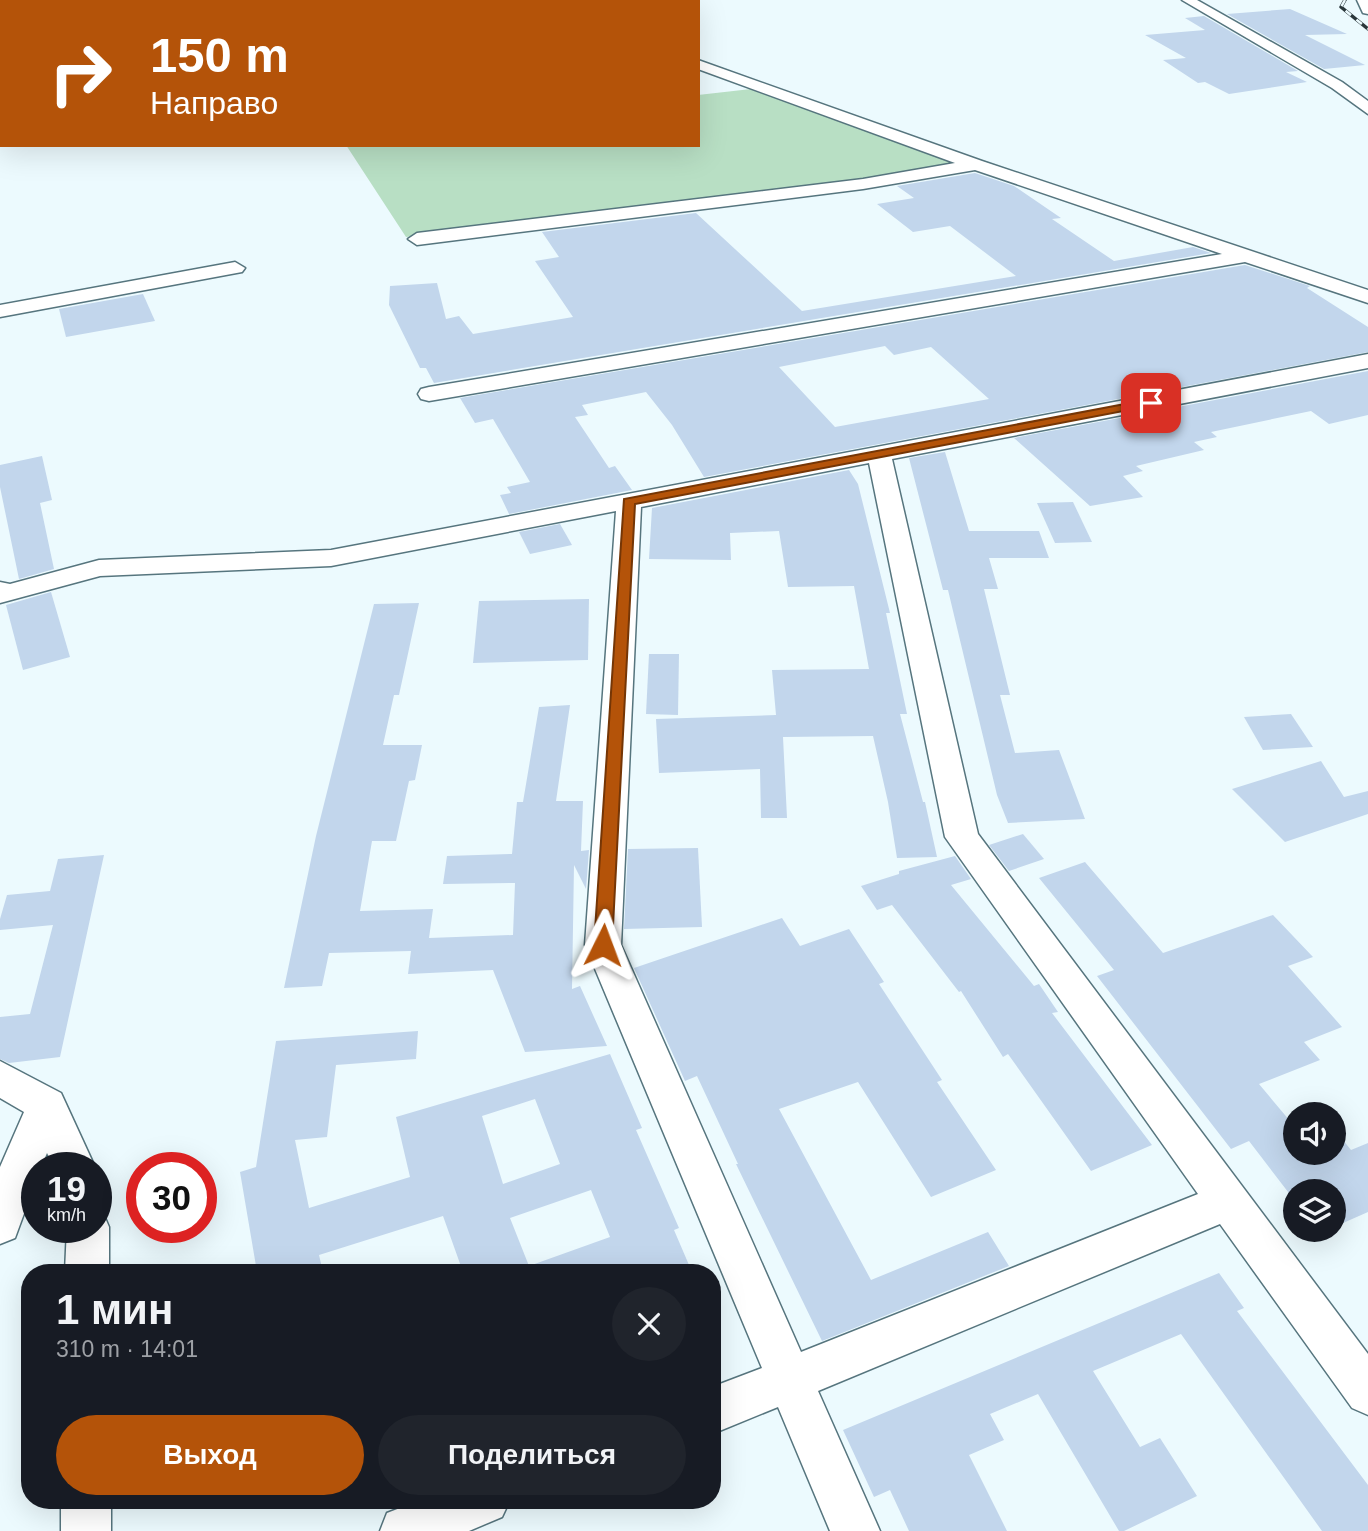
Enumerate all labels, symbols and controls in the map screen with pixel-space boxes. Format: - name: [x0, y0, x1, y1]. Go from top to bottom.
- icon: right: [35, 28, 126, 119]
- text: 150 m: [150, 28, 289, 82]
- text: Направо: [150, 85, 278, 121]
- pin: [1121, 373, 1181, 433]
- icon: arrive: [1132, 384, 1170, 422]
- position arrow: [566, 908, 640, 982]
- map controls: [1283, 1102, 1346, 1242]
- button: sound: [1283, 1102, 1346, 1165]
- speed limit sign: 30: [126, 1152, 217, 1243]
- text: 19: [47, 1169, 86, 1208]
- button: layers: [1283, 1179, 1346, 1242]
- text: km/h: [47, 1205, 86, 1225]
- text: 1 мин: [56, 1286, 173, 1333]
- button: close: [612, 1287, 686, 1361]
- text: 310 m · 14:01: [56, 1336, 198, 1362]
- button: Выход: [56, 1415, 364, 1495]
- button: Поделиться: [378, 1415, 686, 1495]

